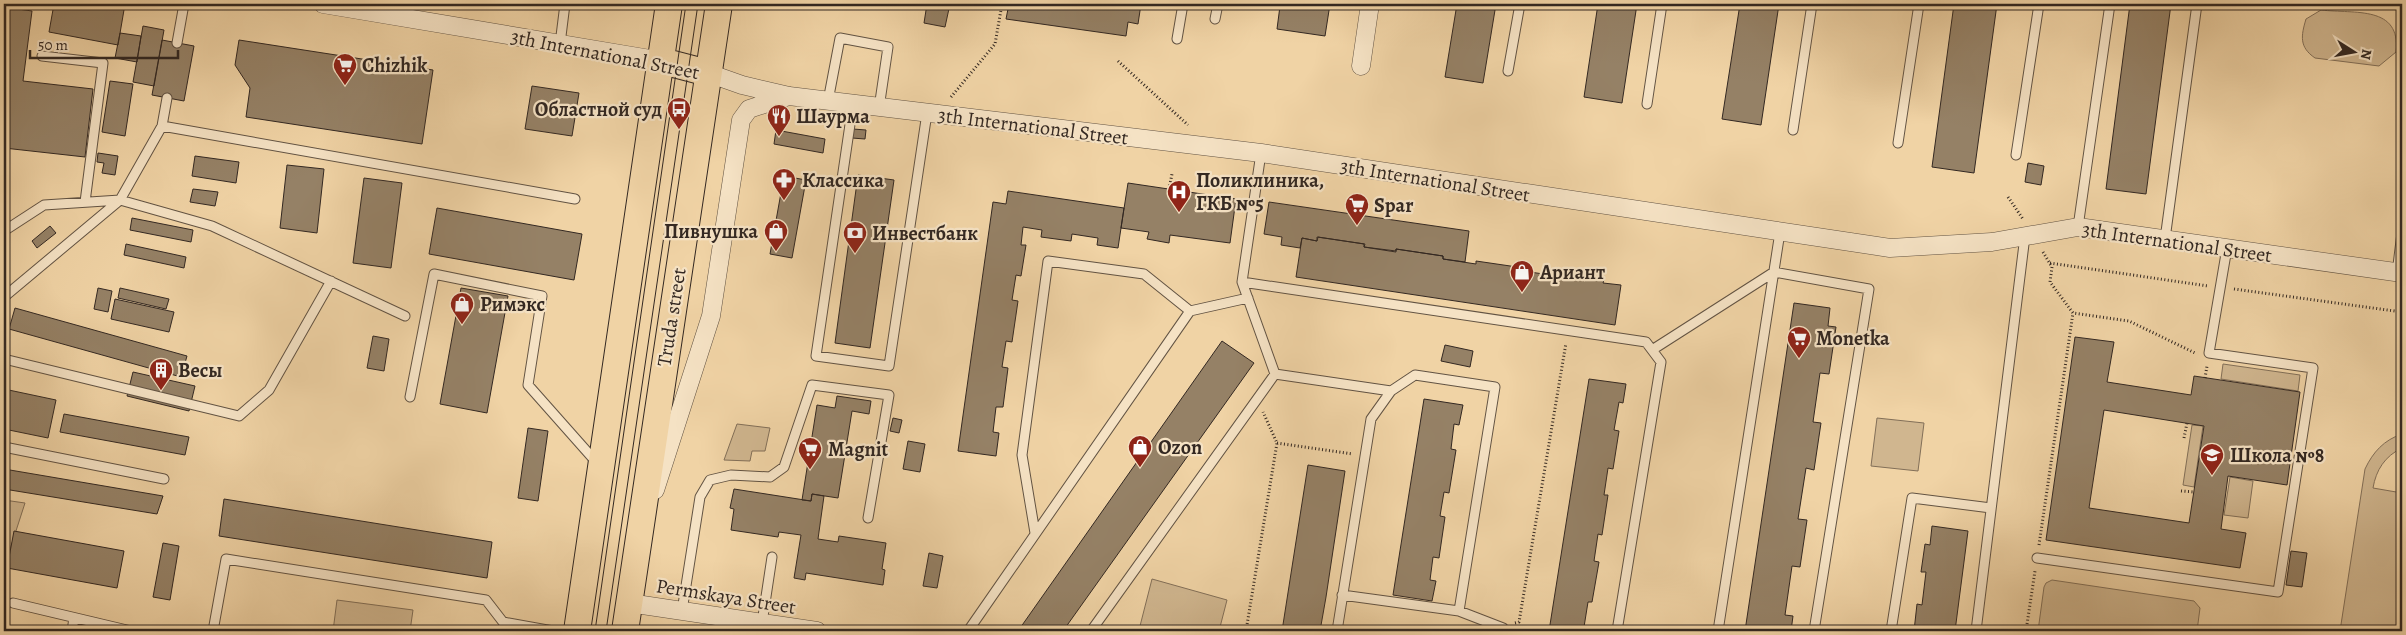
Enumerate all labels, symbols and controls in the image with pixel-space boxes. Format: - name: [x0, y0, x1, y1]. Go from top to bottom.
- street label: 3th International Street: [508, 23, 702, 86]
- scale bar: [30, 28, 178, 60]
- north arrow: [2328, 28, 2378, 78]
- text: 50 m: [38, 35, 68, 55]
- text: N: [2356, 48, 2377, 61]
- supermarket icon: Chizhik: [332, 52, 358, 86]
- place label: Chizhik: [362, 52, 428, 79]
- place label: Областной суд: [535, 96, 662, 123]
- bus stop icon: Областной суд: [666, 96, 692, 130]
- street label: 3th International Street: [936, 101, 1130, 152]
- restaurant icon: Шаурма: [766, 103, 792, 137]
- place label: Шаурма: [796, 103, 870, 130]
- street label: 3th International Street: [1338, 152, 1532, 209]
- pharmacy icon: Классика: [771, 167, 797, 201]
- place label: Классика: [802, 167, 884, 194]
- place label: Поликлиника, ГКБ №5: [1196, 167, 1324, 217]
- hospital icon: Поликлиника, ГКБ №5: [1166, 179, 1192, 213]
- supermarket icon: Spar: [1344, 192, 1370, 226]
- place label: Spar: [1374, 192, 1413, 219]
- street label: 3th International Street: [2080, 216, 2274, 269]
- place label: Пивнушка: [664, 218, 758, 245]
- shop icon: Пивнушка: [763, 218, 789, 252]
- bank icon: Инвестбанк: [842, 220, 868, 254]
- place label: Инвестбанк: [872, 220, 978, 247]
- shop icon: Ариант: [1509, 259, 1535, 293]
- place label: Ариант: [1539, 259, 1605, 286]
- street label: Truda street: [650, 265, 693, 368]
- shop icon: Римэкс: [449, 291, 475, 325]
- place label: Римэкс: [480, 291, 545, 318]
- supermarket icon: Monetka: [1786, 325, 1812, 359]
- place label: Monetka: [1816, 325, 1890, 352]
- building icon: Весы: [148, 357, 174, 391]
- place label: Весы: [178, 357, 222, 384]
- shop icon: Ozon: [1127, 434, 1153, 468]
- place label: Ozon: [1158, 434, 1202, 461]
- supermarket icon: Magnit: [797, 436, 823, 470]
- place label: Magnit: [828, 436, 889, 463]
- school or university icon: Школа №8: [2199, 442, 2225, 476]
- place label: Школа №8: [2230, 442, 2324, 469]
- street label: Permskaya Street: [654, 572, 798, 621]

